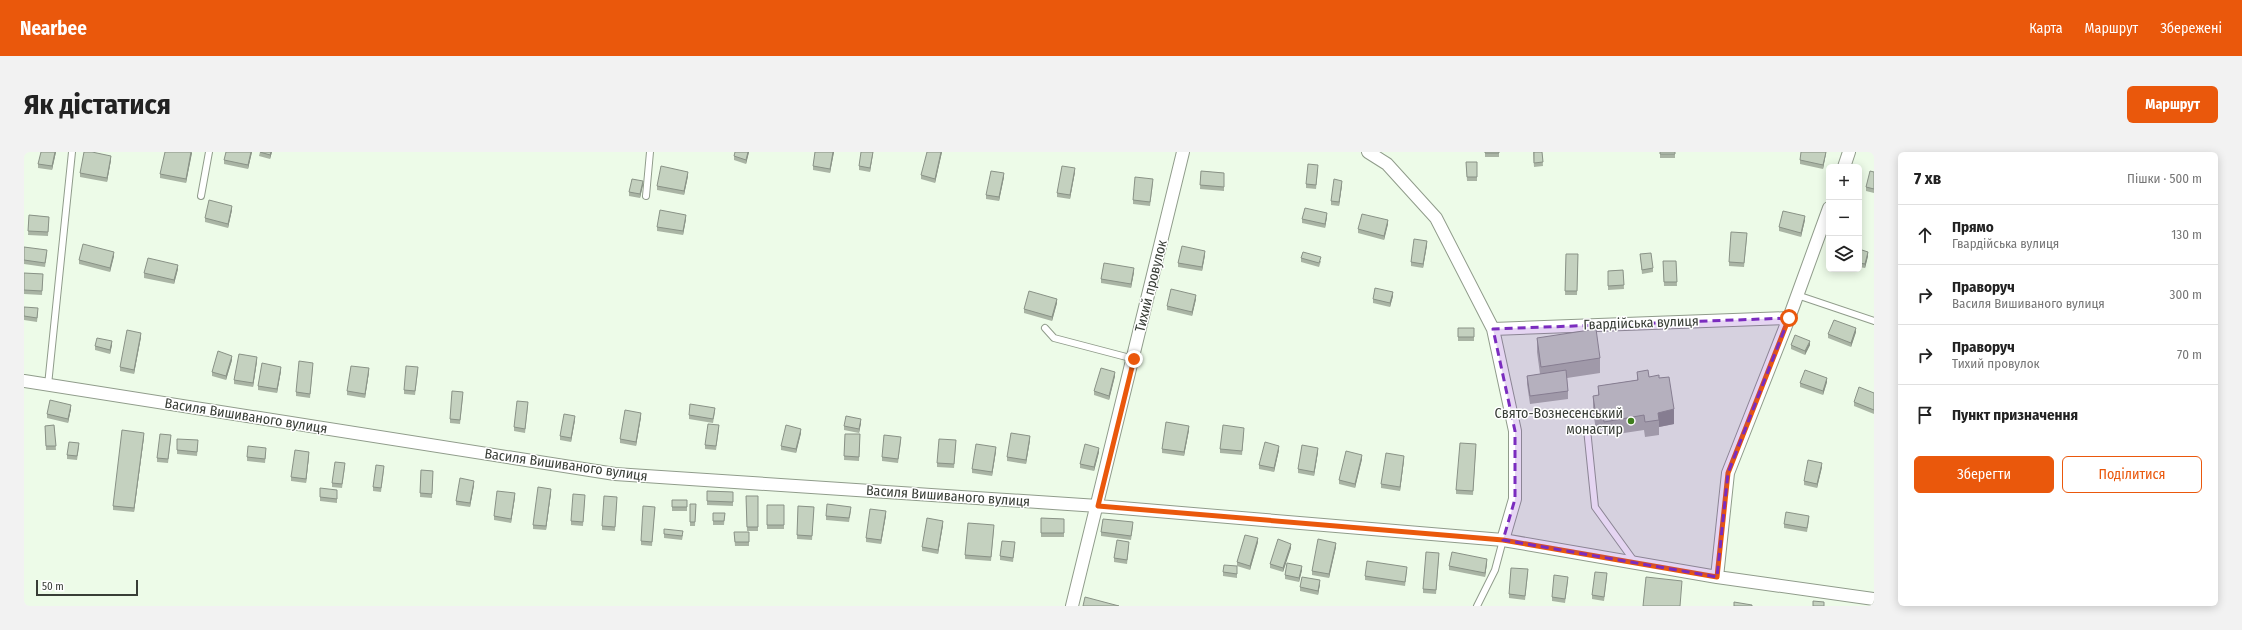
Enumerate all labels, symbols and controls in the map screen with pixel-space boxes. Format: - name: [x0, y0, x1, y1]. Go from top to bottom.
- text: Nearbee: [20, 17, 87, 40]
- text: Карта: [2029, 20, 2063, 37]
- text: Маршрут: [2085, 20, 2138, 37]
- text: Збережені: [2160, 20, 2222, 37]
- button: Маршрут: [2127, 86, 2218, 123]
- text: Як дістатися: [24, 88, 171, 121]
- map controls: [1826, 164, 1862, 272]
- button: +: [1826, 164, 1862, 200]
- text: 7 хв: [1914, 168, 1941, 189]
- text: Пішки · 500 m: [2127, 171, 2202, 186]
- button: −: [1826, 200, 1862, 236]
- text: Прямо: [1952, 218, 1994, 236]
- icon: ahead: [1914, 224, 1936, 246]
- text: 130 m: [2171, 227, 2202, 242]
- button: layers: [1826, 236, 1862, 272]
- text: Гвардійська вулиця: [1952, 236, 2059, 251]
- street label: Тихий провулок: [1131, 238, 1171, 334]
- text: Праворуч: [1952, 278, 2015, 296]
- icon: right: [1914, 284, 1936, 306]
- text: 300 m: [2170, 287, 2202, 302]
- text: Василя Вишиваного вулиця: [1952, 296, 2105, 311]
- route start: [1780, 309, 1798, 327]
- street label: Гвардійська вулиця: [1583, 312, 1699, 334]
- text: Праворуч: [1952, 338, 2015, 356]
- icon: right: [1914, 344, 1936, 366]
- text: 70 m: [2177, 347, 2202, 362]
- route end: [1125, 350, 1143, 368]
- text: Тихий провулок: [1952, 356, 2040, 371]
- street label: Василя Вишиваного вулиця: [163, 395, 329, 437]
- icon: arrive: [1914, 404, 1936, 426]
- place label: Cвято-Вознесенський монастир: [1495, 405, 1623, 438]
- text: Пункт призначення: [1952, 406, 2078, 424]
- marker: Cвято-Вознесенський монастир: [1626, 416, 1636, 426]
- street label: Василя Вишиваного вулиця: [483, 445, 649, 485]
- button: Зберегти: [1914, 456, 2054, 493]
- button: Поділитися: [2062, 456, 2202, 493]
- street label: Василя Вишиваного вулиця: [865, 482, 1031, 510]
- scale bar: [36, 578, 138, 597]
- text: 50 m: [42, 580, 64, 593]

